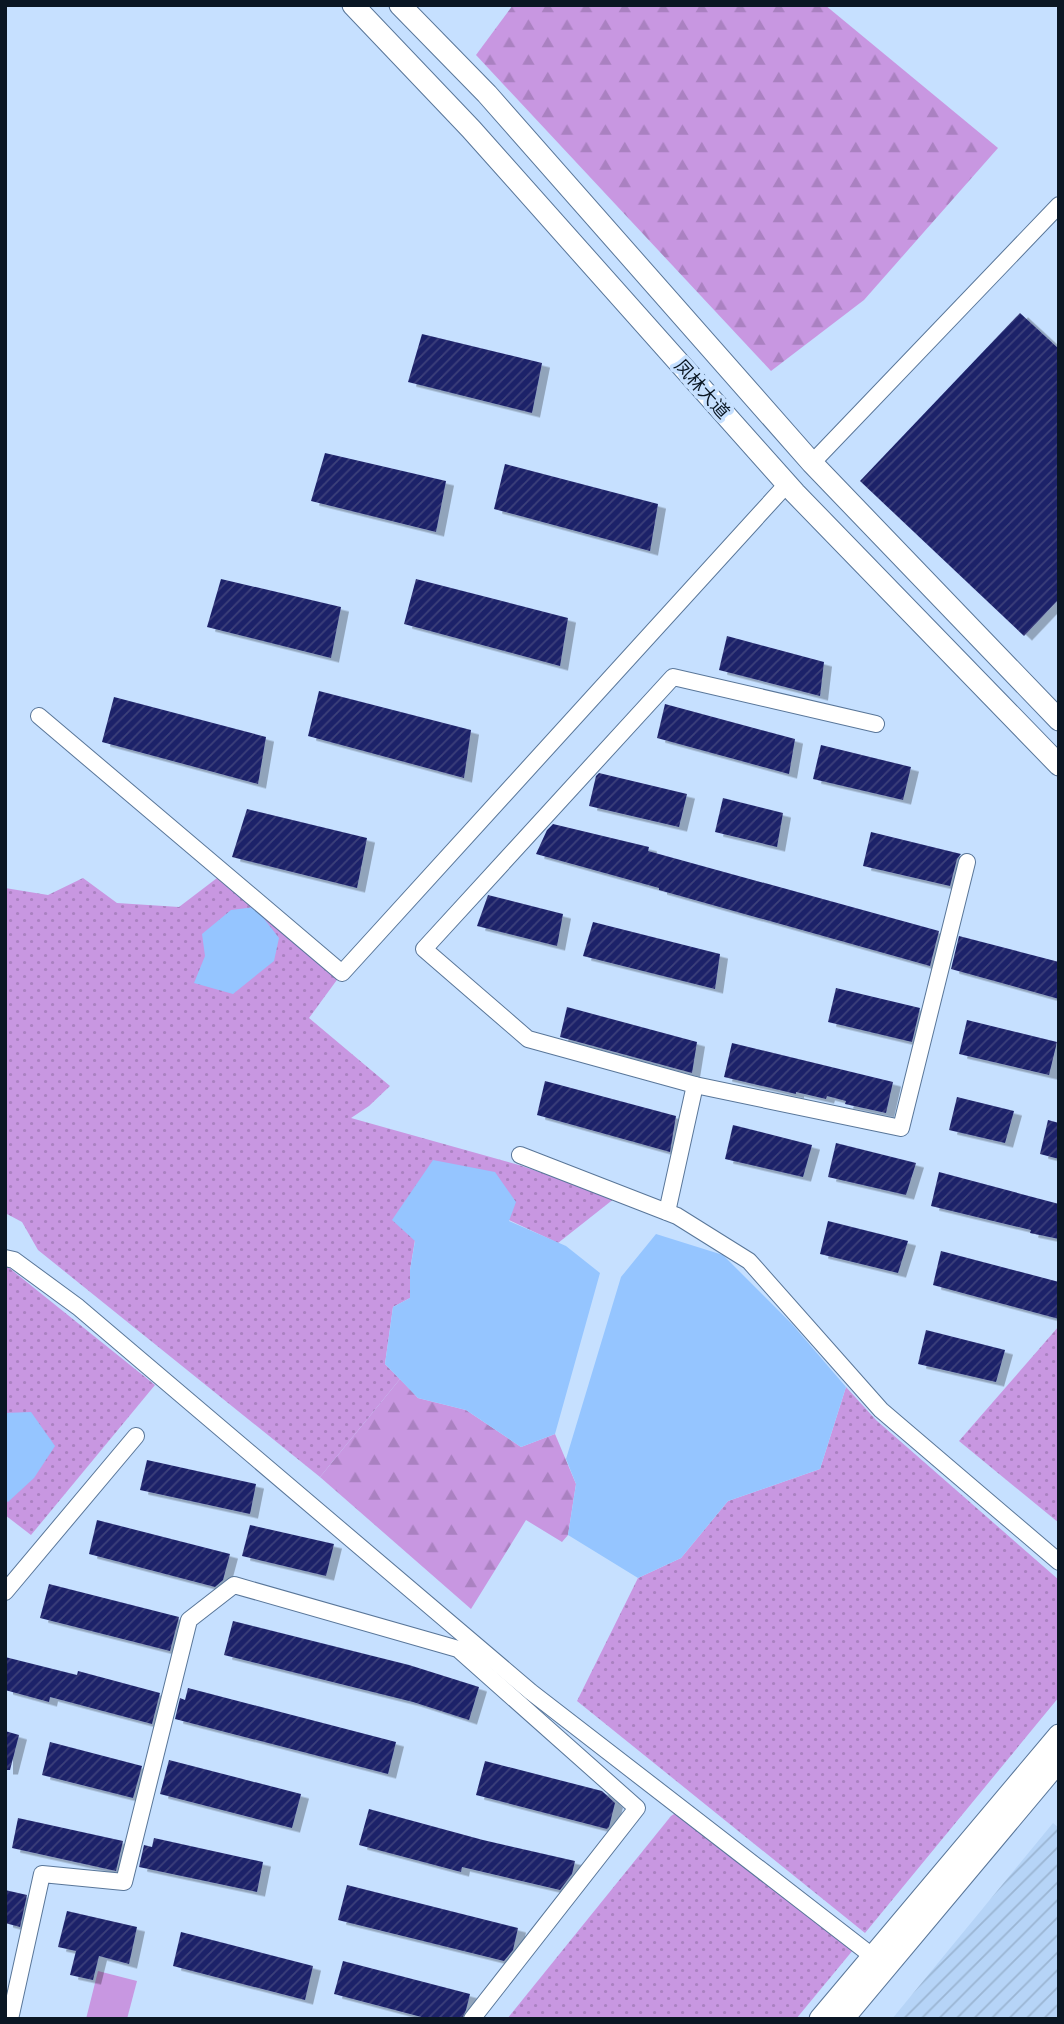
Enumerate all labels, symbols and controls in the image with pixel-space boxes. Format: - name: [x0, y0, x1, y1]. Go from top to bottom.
- street label: 凤林大道: [670, 354, 736, 423]

